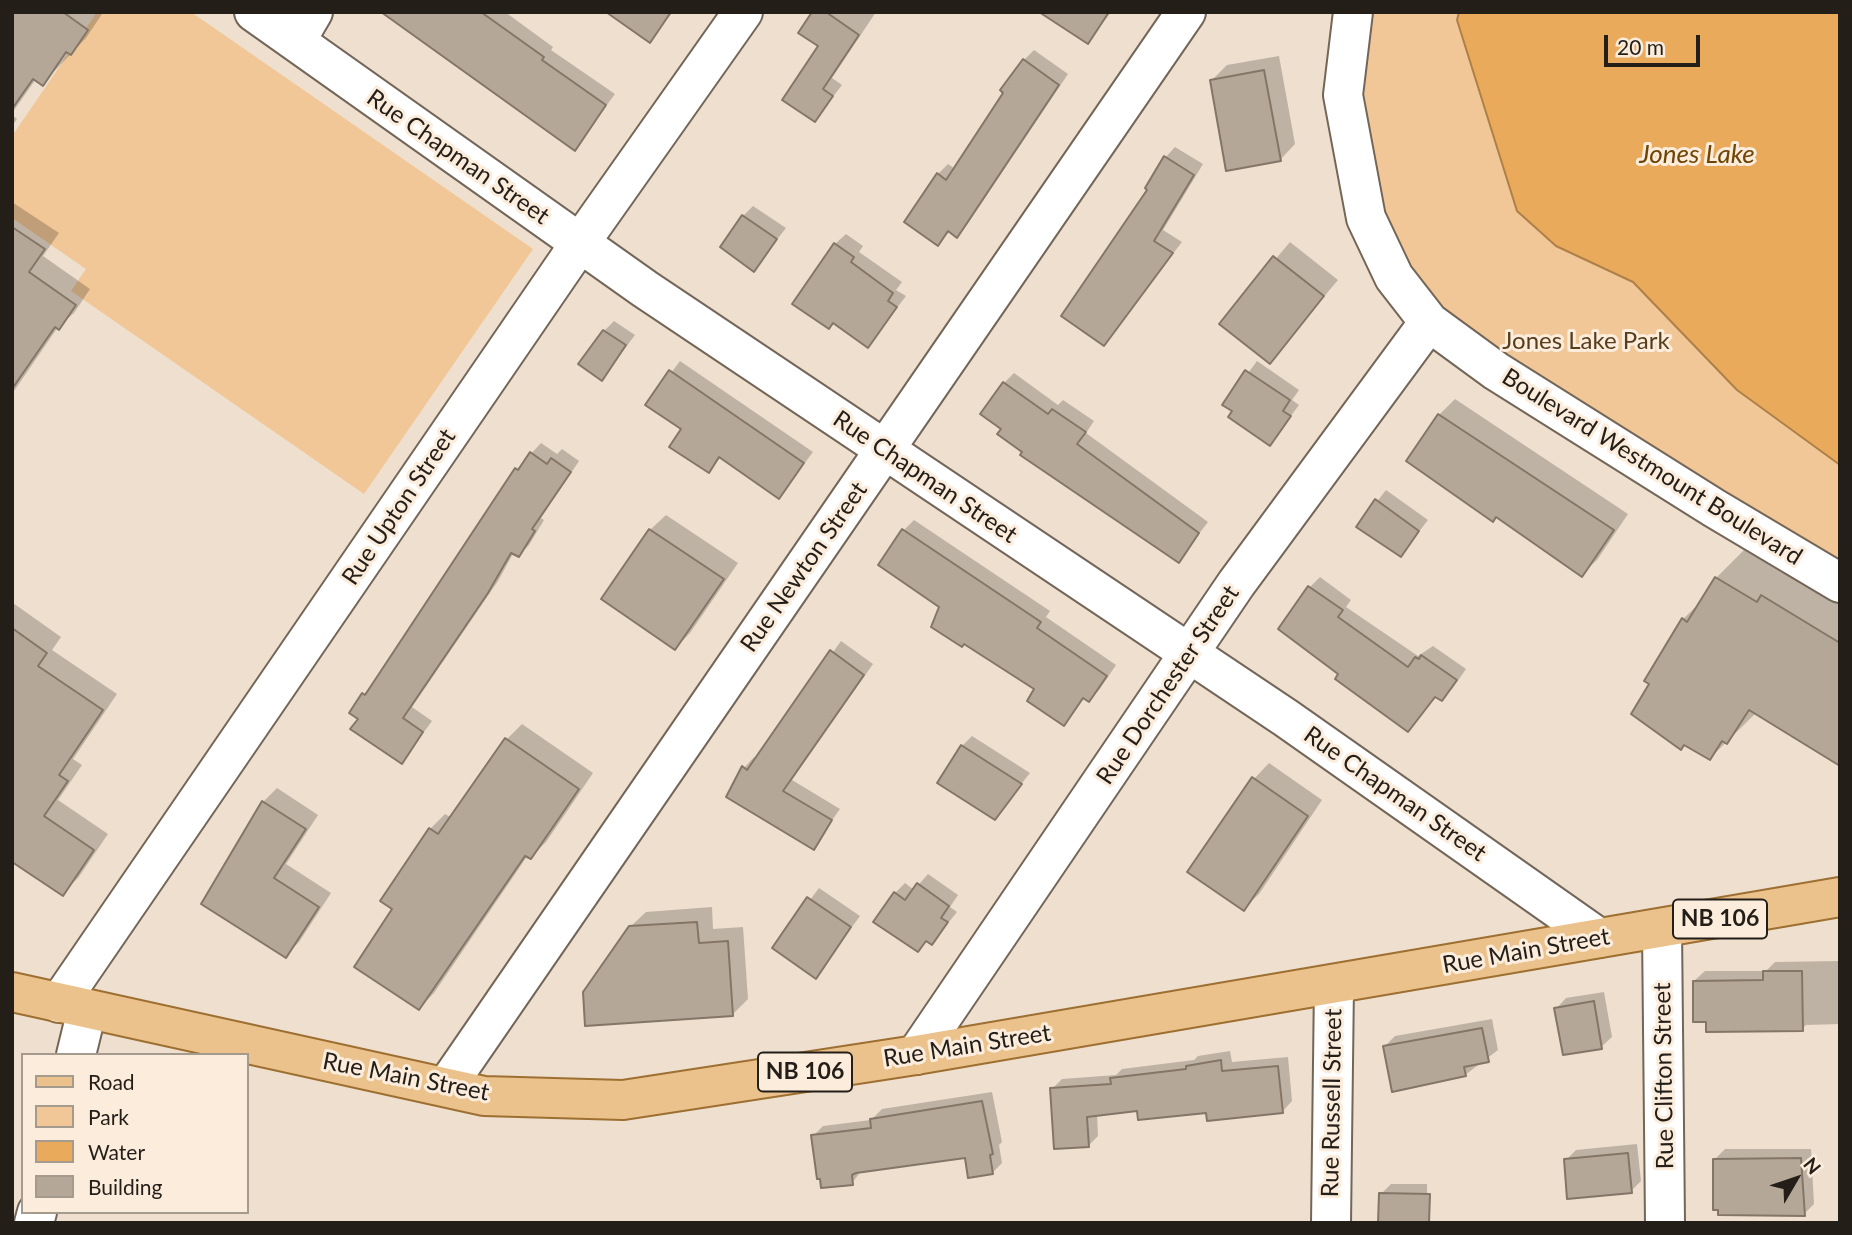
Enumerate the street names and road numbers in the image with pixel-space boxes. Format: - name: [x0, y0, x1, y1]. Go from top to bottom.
- street label: Rue Chapman Street: [361, 83, 555, 231]
- street label: Boulevard Westmount Boulevard: [1497, 362, 1807, 572]
- street label: Rue Chapman Street: [827, 405, 1023, 549]
- street label: Rue Upton Street: [336, 423, 462, 591]
- street label: Rue Newton Street: [735, 476, 873, 658]
- street label: Rue Dorchester Street: [1091, 580, 1245, 790]
- street label: Rue Chapman Street: [1298, 720, 1492, 868]
- road number: NB 106: [1673, 900, 1767, 938]
- street label: Rue Main Street: [1440, 922, 1612, 980]
- street label: Rue Clifton Street: [1648, 982, 1680, 1170]
- street label: Rue Russell Street: [1316, 1008, 1348, 1198]
- street label: Rue Main Street: [881, 1019, 1053, 1073]
- street label: Rue Main Street: [320, 1047, 492, 1107]
- road number: NB 106: [758, 1052, 852, 1092]

